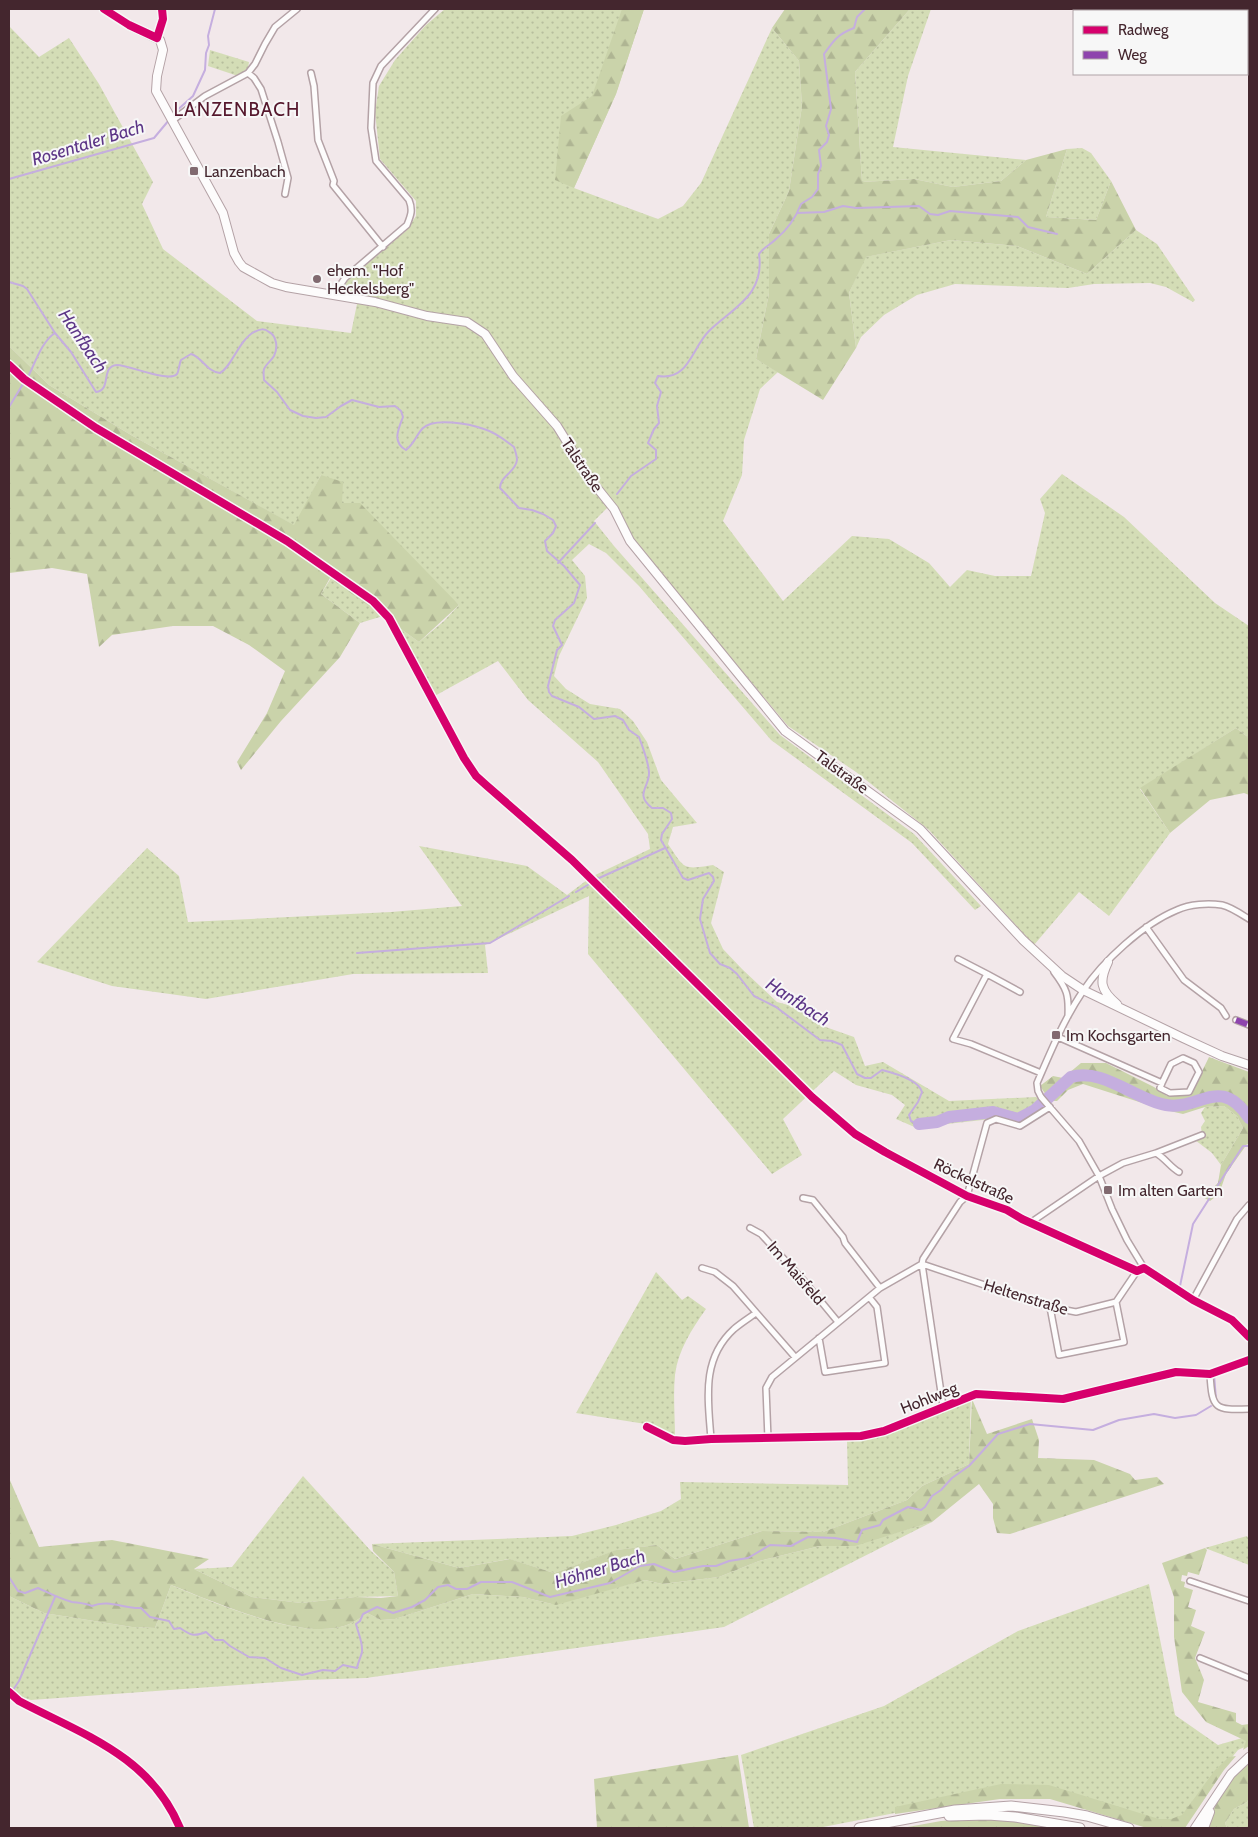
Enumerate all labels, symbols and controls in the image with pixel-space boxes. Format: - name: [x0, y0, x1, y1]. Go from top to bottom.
- legend: [1073, 10, 1248, 75]
- text: Radweg: [1118, 21, 1169, 39]
- text: Weg: [1118, 46, 1147, 64]
- district label: LANZENBACH: [174, 98, 300, 121]
- water label: Rosentaler Bach: [29, 115, 147, 171]
- place label: Lanzenbach: [204, 162, 286, 181]
- marker: Lanzenbach: [188, 165, 200, 177]
- place label: ehem. "Hof Heckelsberg": [327, 261, 414, 298]
- marker: ehem. "Hof Heckelsberg": [311, 273, 323, 285]
- water label: Hanfbach: [54, 305, 112, 377]
- street label: Talstraße: [557, 434, 607, 496]
- street label: Talstraße: [812, 746, 872, 798]
- water label: Hanfbach: [762, 973, 834, 1031]
- place label: Im Kochsgarten: [1066, 1026, 1171, 1045]
- marker: Im Kochsgarten: [1050, 1029, 1062, 1041]
- street label: Röckelstraße: [931, 1154, 1017, 1208]
- place label: Im alten Garten: [1118, 1181, 1223, 1200]
- marker: Im alten Garten: [1102, 1184, 1114, 1196]
- street label: Im Maisfeld: [763, 1237, 829, 1309]
- street label: Heltenstraße: [981, 1275, 1071, 1319]
- street label: Hohlweg: [898, 1378, 961, 1418]
- water label: Höhner Bach: [552, 1545, 648, 1593]

